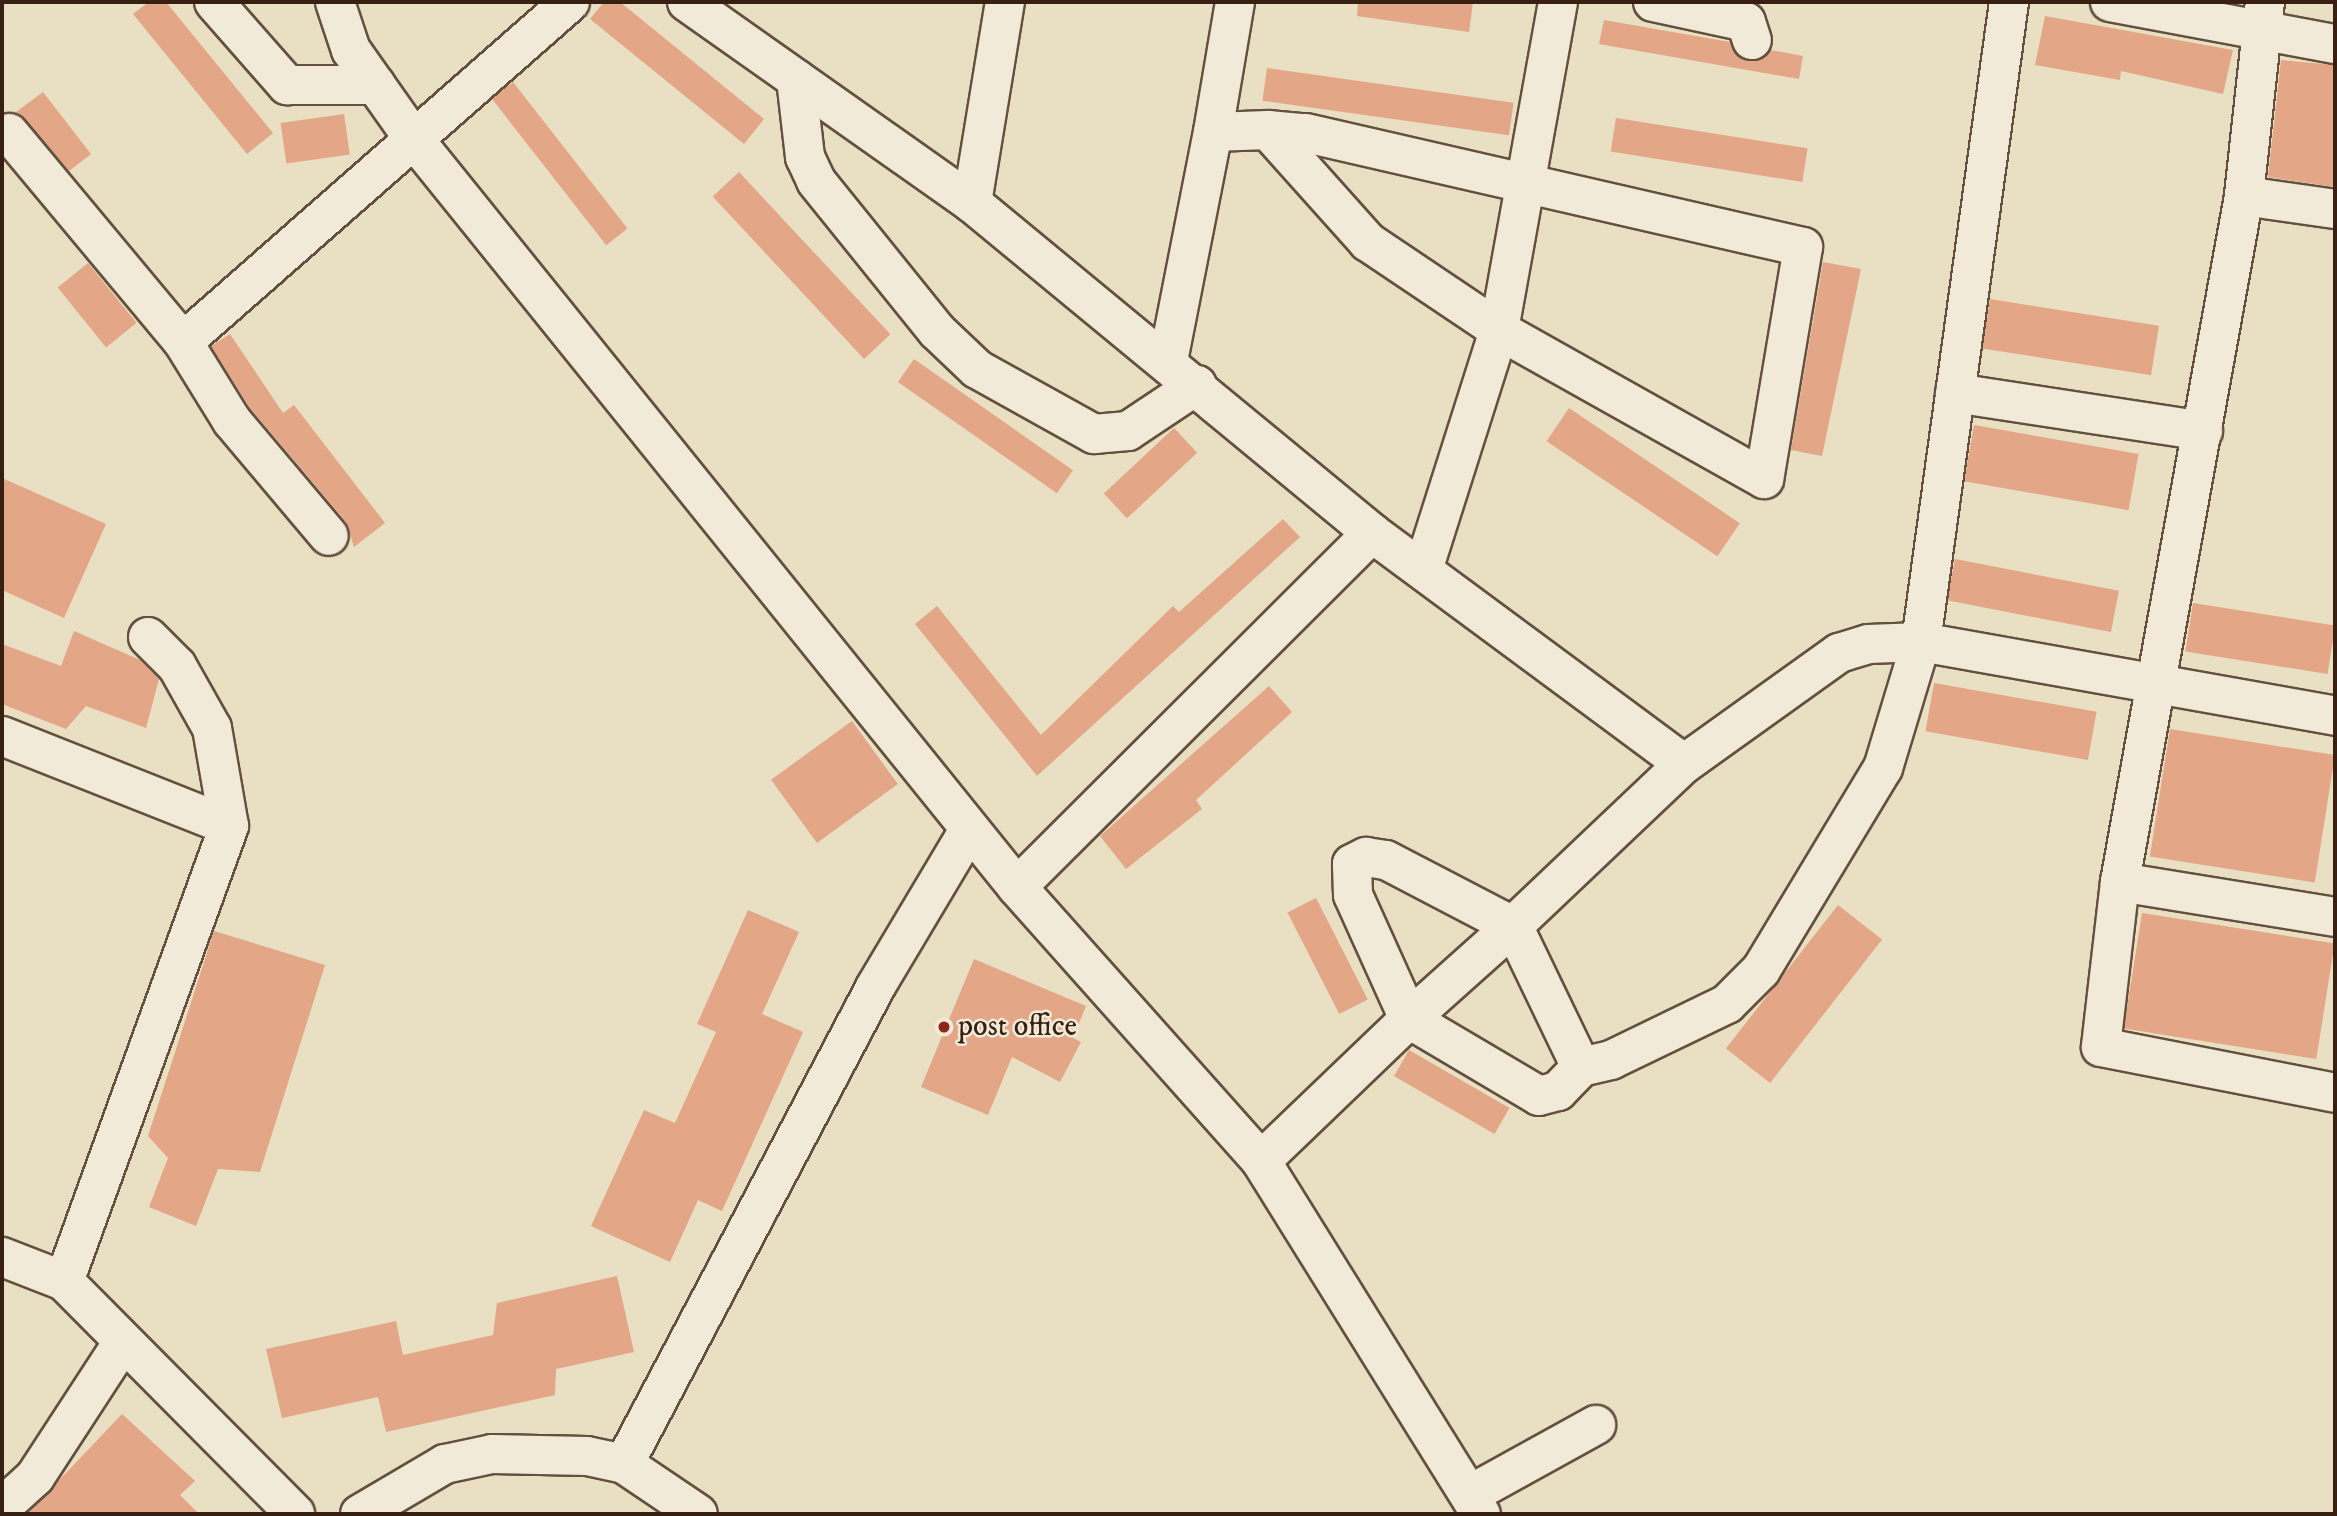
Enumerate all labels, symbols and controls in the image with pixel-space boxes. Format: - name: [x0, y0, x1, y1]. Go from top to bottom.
- place label: post office: [958, 1009, 1077, 1045]
- marker: post office: [936, 1019, 952, 1035]

